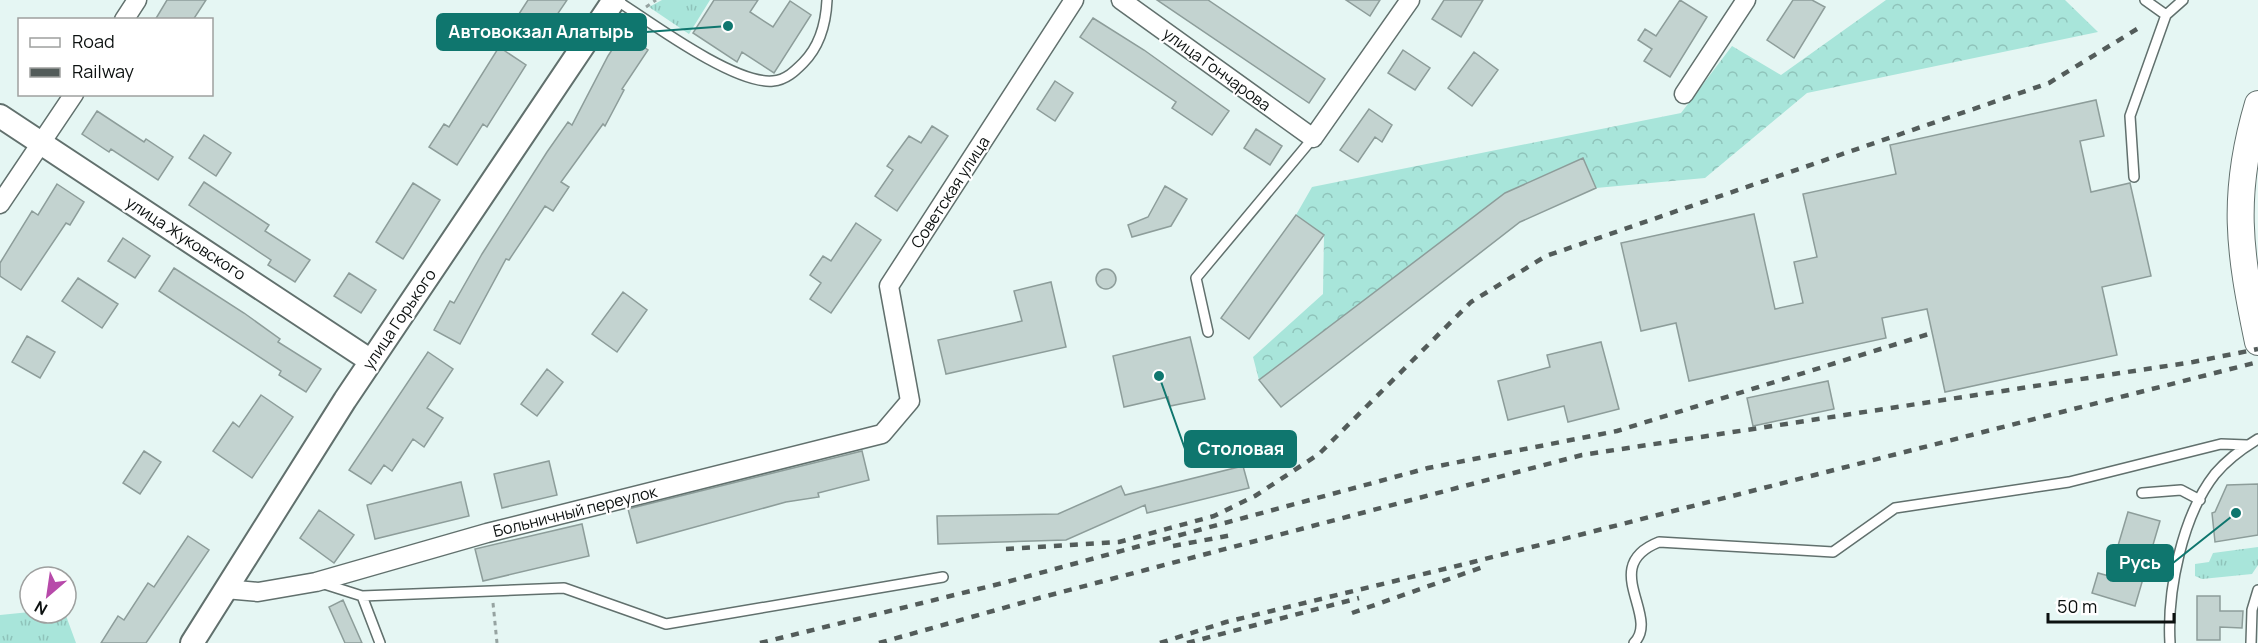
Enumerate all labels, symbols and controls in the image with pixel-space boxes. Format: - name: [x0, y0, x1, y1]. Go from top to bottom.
- callout: Автовокзал Алатырь: [437, 14, 646, 50]
- legend: [18, 18, 213, 96]
- text: Автовокзал Алатырь: [448, 19, 634, 43]
- street label: улица Гончарова: [1159, 22, 1275, 116]
- text: Road: [72, 29, 115, 53]
- text: Railway: [72, 59, 134, 83]
- street label: Советская улица: [905, 132, 995, 252]
- street label: улица Жуковского: [122, 191, 250, 285]
- street label: улица Горького: [357, 264, 441, 374]
- callout: Столовая: [1185, 431, 1296, 467]
- text: Столовая: [1198, 436, 1284, 460]
- street label: Больничный переулок: [491, 480, 660, 542]
- callout: Русь: [2107, 545, 2173, 581]
- text: Русь: [2119, 550, 2161, 574]
- north arrow: [18, 565, 78, 625]
- scale bar: [2048, 586, 2174, 624]
- text: 50 m: [2057, 594, 2097, 618]
- text: N: [30, 596, 51, 621]

